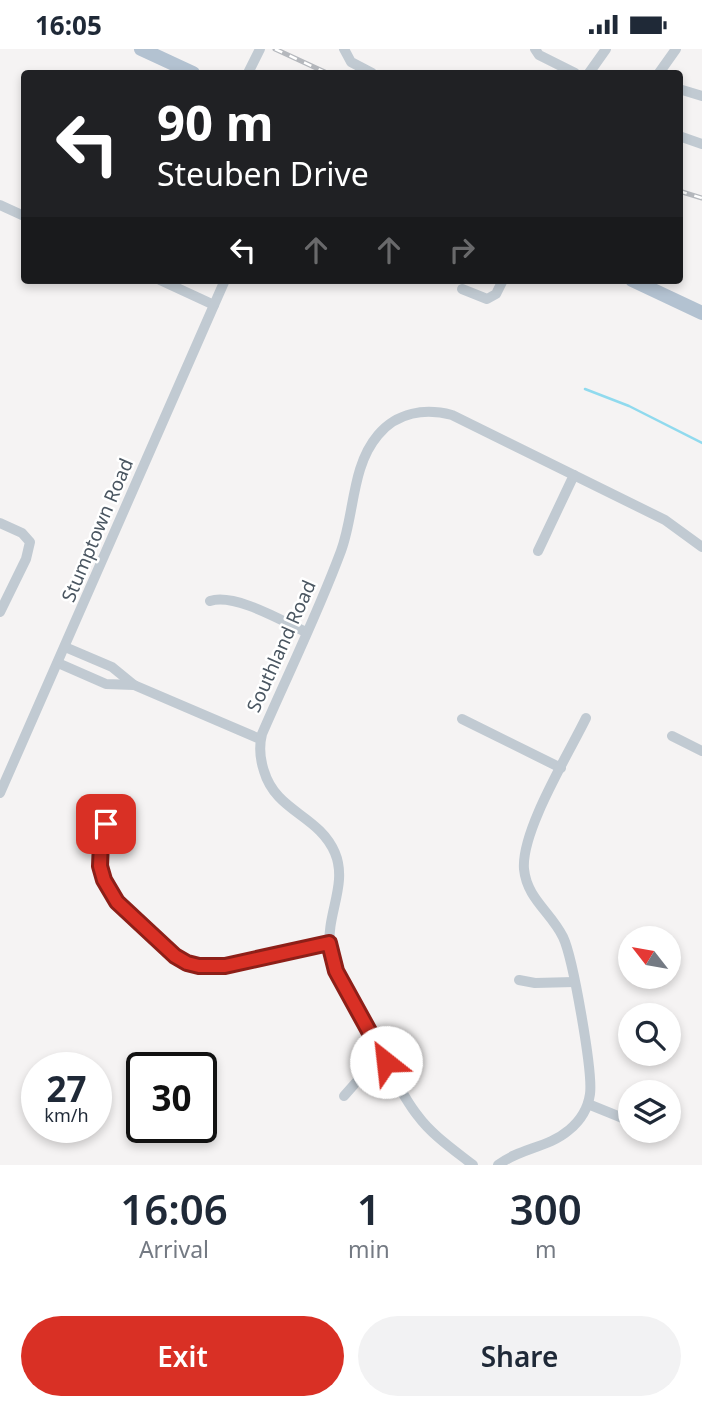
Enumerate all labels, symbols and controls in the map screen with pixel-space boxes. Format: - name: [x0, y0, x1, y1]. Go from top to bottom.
- text: 16:05: [35, 7, 102, 43]
- text: 90 m: [157, 89, 274, 155]
- icon: left: [42, 98, 133, 189]
- text: Steuben Drive: [157, 152, 369, 195]
- icon: left: [224, 231, 262, 269]
- icon: ahead: [297, 231, 335, 269]
- icon: ahead: [370, 231, 408, 269]
- icon: right: [443, 231, 481, 269]
- street label: Stumptown Road: [55, 454, 139, 606]
- street label: Southland Road: [240, 576, 322, 716]
- pin: [76, 794, 136, 854]
- icon: arrive: [87, 805, 125, 843]
- north arrow: [618, 926, 681, 989]
- map controls: [618, 926, 681, 1143]
- button: search: [618, 1003, 681, 1066]
- position arrow: [349, 1025, 423, 1099]
- speed limit sign: 30: [126, 1052, 217, 1143]
- text: 27: [46, 1065, 87, 1112]
- button: layers: [618, 1080, 681, 1143]
- text: km/h: [44, 1103, 89, 1127]
- text: 16:06: [120, 1180, 228, 1237]
- text: 1: [357, 1180, 381, 1237]
- text: 300: [510, 1180, 582, 1237]
- text: Arrival: [139, 1233, 209, 1265]
- text: min: [348, 1233, 390, 1265]
- text: m: [535, 1233, 557, 1265]
- button: Exit: [21, 1316, 344, 1396]
- button: Share: [358, 1316, 681, 1396]

